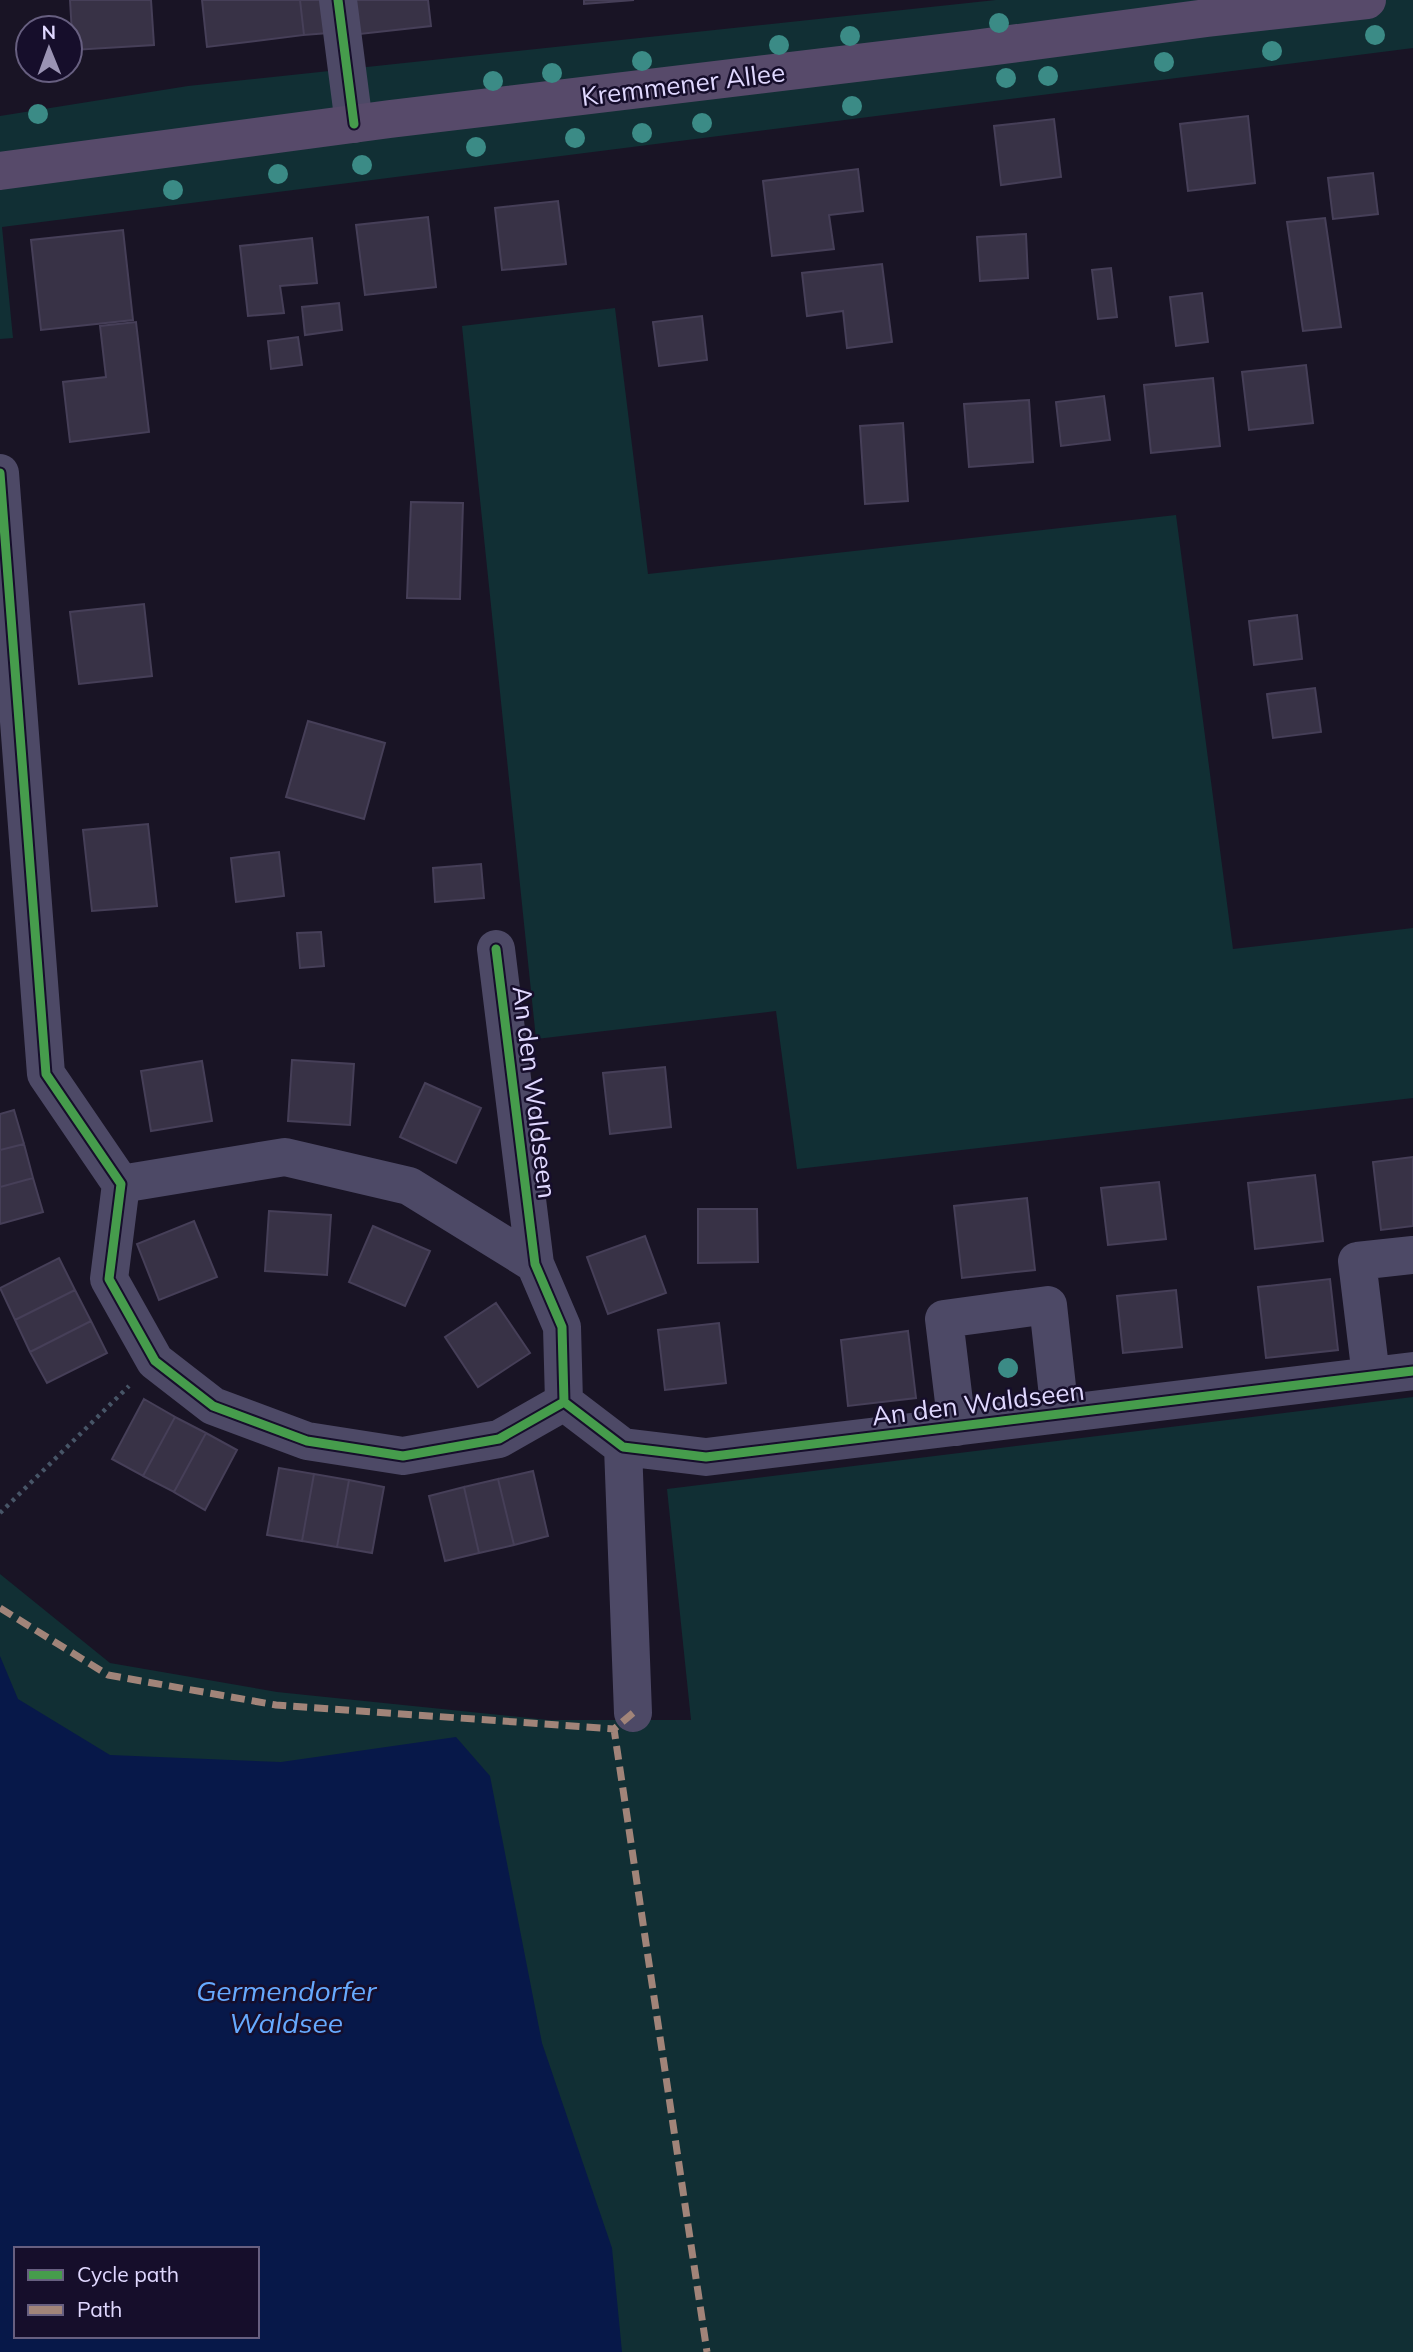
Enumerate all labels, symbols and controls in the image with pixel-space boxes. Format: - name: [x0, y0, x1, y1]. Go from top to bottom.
- north arrow: [14, 14, 84, 84]
- text: N: [41, 20, 56, 44]
- street label: Kremmener Allee: [579, 55, 787, 113]
- street label: An den Waldseen: [506, 984, 564, 1200]
- street label: An den Waldseen: [870, 1374, 1086, 1432]
- water label: Germendorfer Waldsee: [196, 1973, 378, 2040]
- legend: [14, 2247, 259, 2338]
- text: Cycle path: [77, 2261, 179, 2287]
- text: Path: [77, 2296, 122, 2322]

